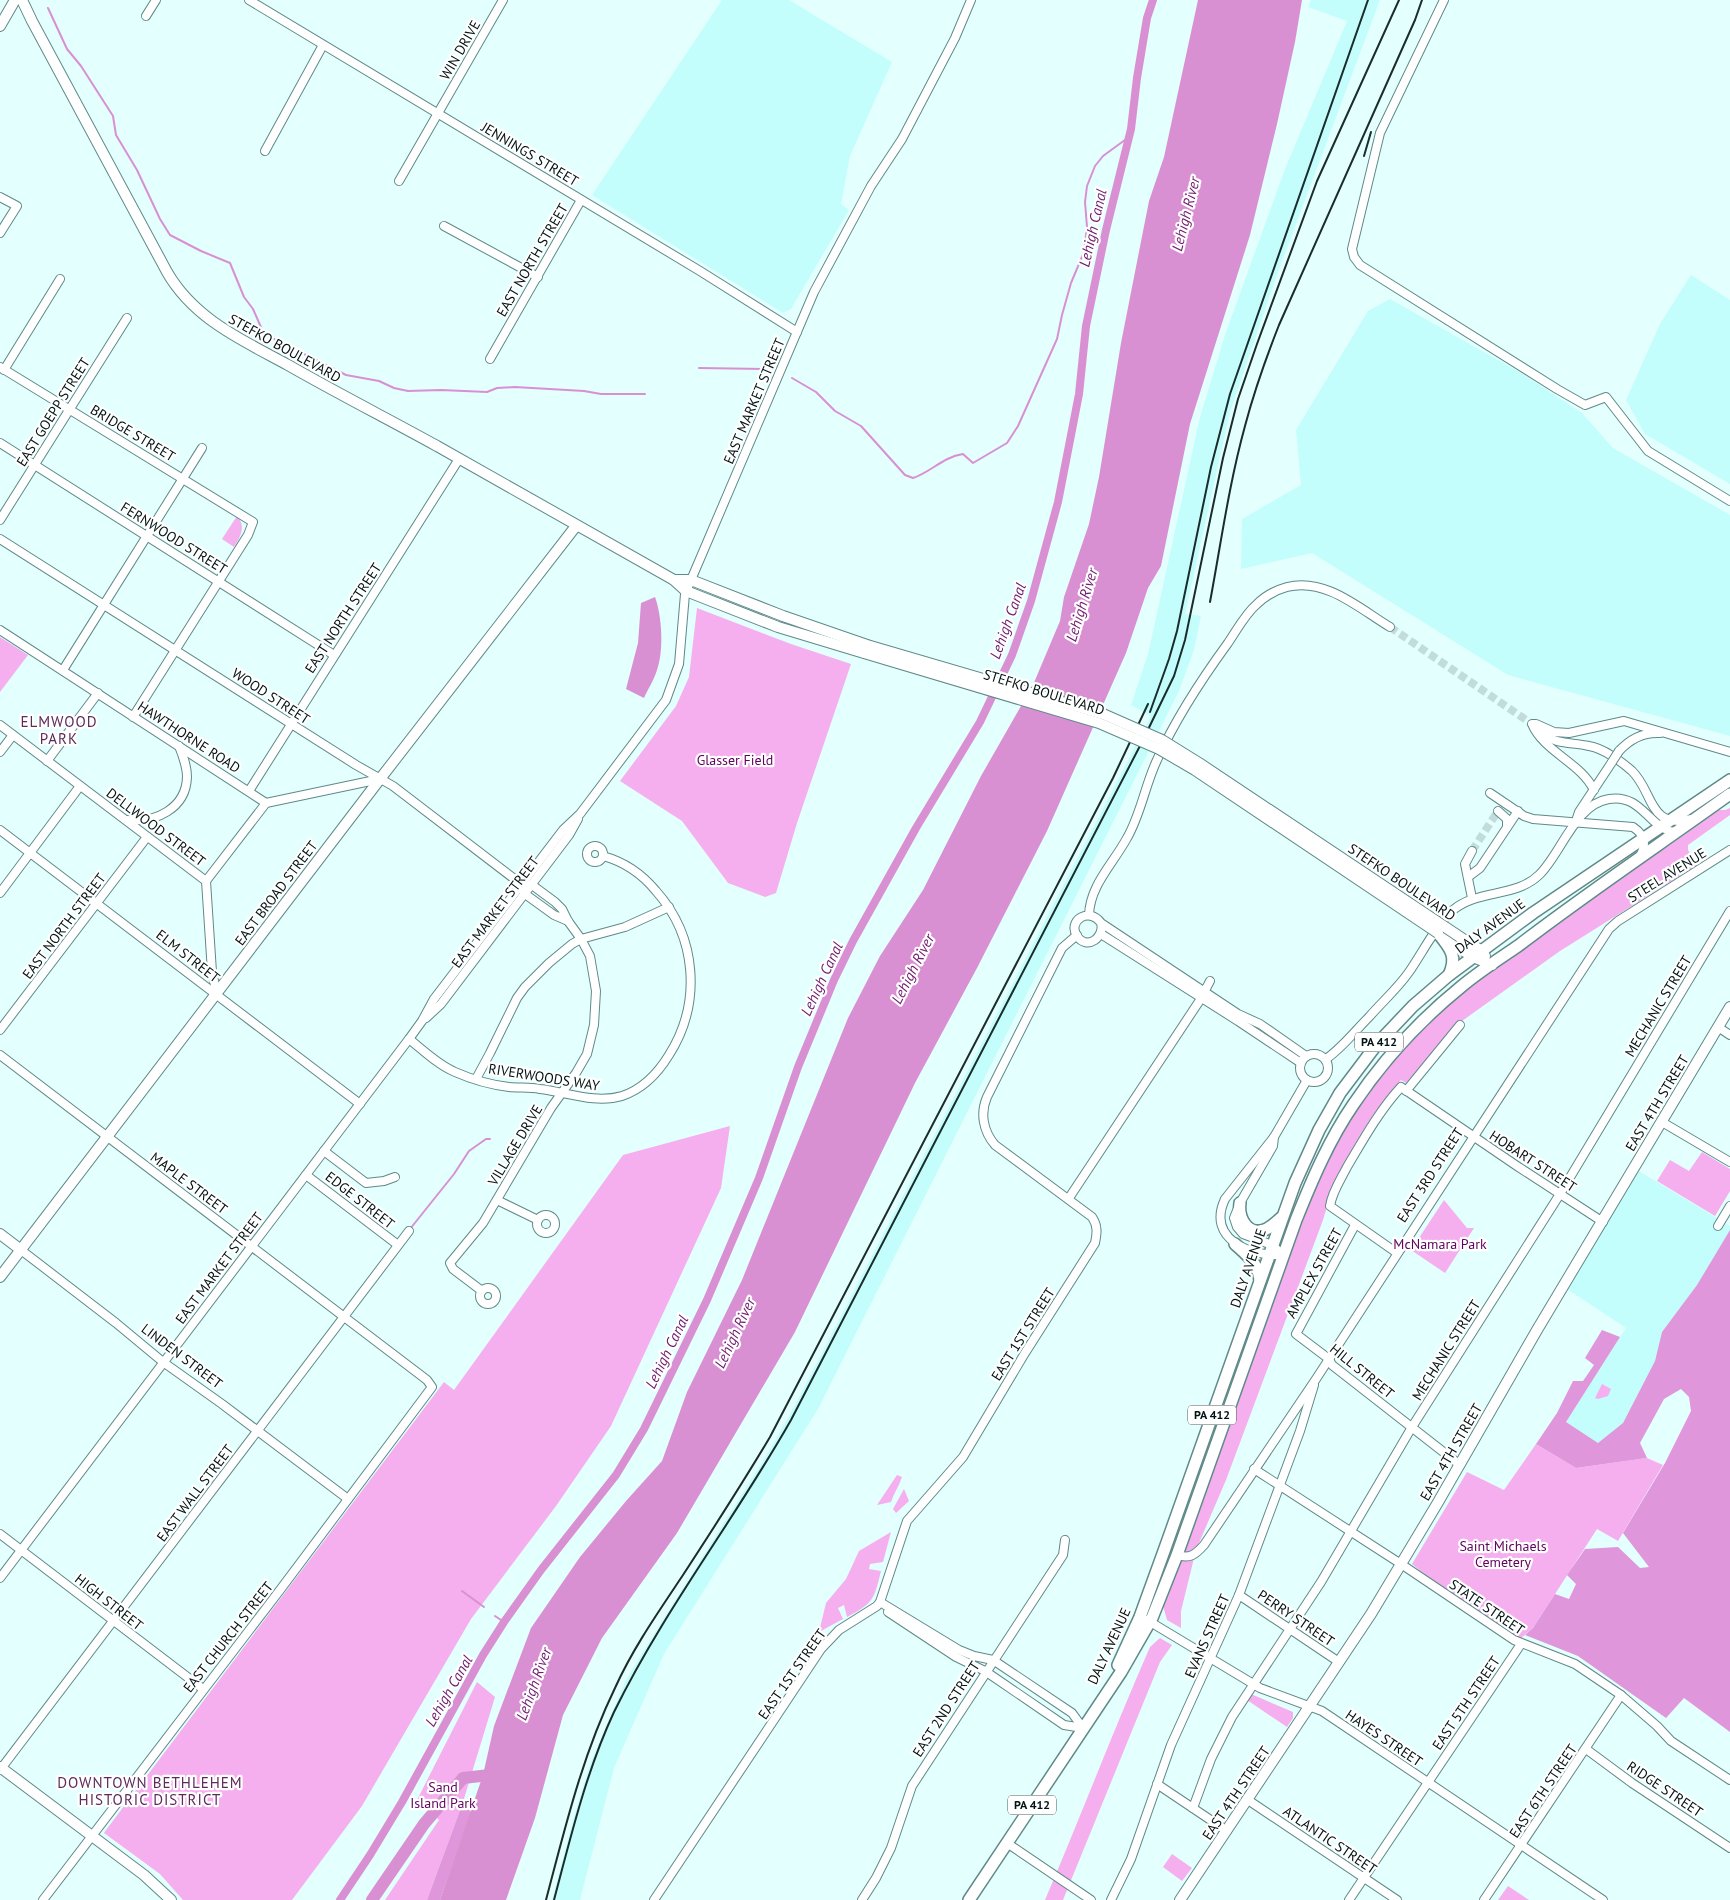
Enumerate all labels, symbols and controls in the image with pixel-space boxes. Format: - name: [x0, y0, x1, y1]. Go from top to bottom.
- street label: WIN DRIVE: [436, 17, 484, 83]
- street label: JENNINGS STREET: [477, 117, 582, 190]
- water label: Lehigh River: [1167, 174, 1204, 253]
- water label: Lehigh Canal: [1074, 187, 1111, 269]
- street label: EAST NORTH STREET: [492, 200, 572, 320]
- street label: STEFKO BOULEVARD: [226, 310, 344, 386]
- street label: EAST MARKET STREET: [719, 335, 789, 467]
- street label: EAST GOEPP STREET: [12, 354, 94, 470]
- street label: BRIDGE STREET: [87, 401, 179, 466]
- street label: FERNWOOD STREET: [117, 498, 231, 578]
- street label: EAST NORTH STREET: [301, 559, 385, 676]
- water label: Lehigh River: [1061, 565, 1102, 644]
- water label: Lehigh Canal: [985, 580, 1030, 661]
- street label: WOOD STREET: [228, 664, 314, 728]
- street label: STEFKO BOULEVARD: [981, 665, 1107, 719]
- street label: HAWTHORNE ROAD: [134, 697, 244, 777]
- district label: ELMWOOD PARK: [20, 712, 98, 748]
- park label: Glasser Field: [697, 751, 773, 769]
- street label: DELLWOOD STREET: [103, 784, 209, 870]
- street label: EAST BROAD STREET: [231, 837, 321, 949]
- street label: STEFKO BOULEVARD: [1345, 839, 1459, 925]
- street label: STEEL AVENUE: [1624, 844, 1710, 906]
- street label: EAST MARKET STREET: [447, 853, 543, 971]
- street label: EAST NORTH STREET: [18, 869, 110, 982]
- street label: DALY AVENUE: [1451, 894, 1529, 958]
- street label: ELM STREET: [153, 926, 224, 987]
- water label: Lehigh River: [887, 930, 939, 1007]
- water label: Lehigh Canal: [796, 939, 847, 1019]
- street label: MECHANIC STREET: [1621, 952, 1695, 1060]
- road number: PA 412: [1355, 1032, 1403, 1052]
- street label: EAST 4TH STREET: [1621, 1051, 1693, 1154]
- street label: RIVERWOODS WAY: [487, 1059, 601, 1095]
- street label: VILLAGE DRIVE: [483, 1101, 546, 1190]
- street label: EAST 3RD STREET: [1393, 1124, 1467, 1226]
- street label: HOBART STREET: [1486, 1126, 1580, 1196]
- street label: MAPLE STREET: [147, 1148, 231, 1218]
- street label: EDGE STREET: [322, 1167, 398, 1233]
- street label: EAST MARKET STREET: [171, 1209, 267, 1327]
- street label: AMPLEX STREET: [1282, 1225, 1346, 1321]
- street label: DALY AVENUE: [1226, 1226, 1270, 1310]
- park label: McNamara Park: [1393, 1235, 1487, 1253]
- street label: EAST 1ST STREET: [987, 1284, 1059, 1384]
- water label: Lehigh River: [710, 1294, 760, 1371]
- street label: MECHANIC STREET: [1408, 1296, 1484, 1404]
- water label: Lehigh Canal: [641, 1312, 692, 1392]
- street label: LINDEN STREET: [138, 1320, 226, 1392]
- street label: HILL STREET: [1326, 1340, 1398, 1402]
- street label: EAST 4TH STREET: [1416, 1400, 1486, 1504]
- road number: PA 412: [1188, 1406, 1236, 1424]
- street label: EAST WALL STREET: [153, 1441, 238, 1545]
- park label: Saint Michaels Cemetery: [1459, 1537, 1547, 1571]
- street label: HIGH STREET: [71, 1570, 147, 1634]
- street label: STATE STREET: [1446, 1575, 1528, 1639]
- street label: EAST CHURCH STREET: [179, 1578, 277, 1696]
- street label: PERRY STREET: [1254, 1586, 1338, 1650]
- street label: EVANS STREET: [1180, 1591, 1234, 1681]
- street label: DALY AVENUE: [1083, 1605, 1135, 1687]
- street label: EAST 1ST STREET: [754, 1625, 830, 1723]
- water label: Lehigh River: [512, 1644, 556, 1723]
- water label: Lehigh Canal: [421, 1652, 477, 1730]
- street label: EAST 5TH STREET: [1428, 1653, 1504, 1753]
- street label: EAST 2ND STREET: [908, 1658, 984, 1760]
- street label: HAYES STREET: [1342, 1706, 1426, 1771]
- street label: EAST 6TH STREET: [1505, 1741, 1581, 1841]
- street label: EAST 4TH STREET: [1198, 1743, 1274, 1843]
- street label: RIDGE STREET: [1624, 1757, 1707, 1821]
- district label: DOWNTOWN BETHLEHEM HISTORIC DISTRICT: [57, 1773, 243, 1809]
- park label: Sand Island Park: [410, 1778, 476, 1812]
- road number: PA 412: [1008, 1796, 1056, 1814]
- street label: ATLANTIC STREET: [1280, 1802, 1381, 1878]

